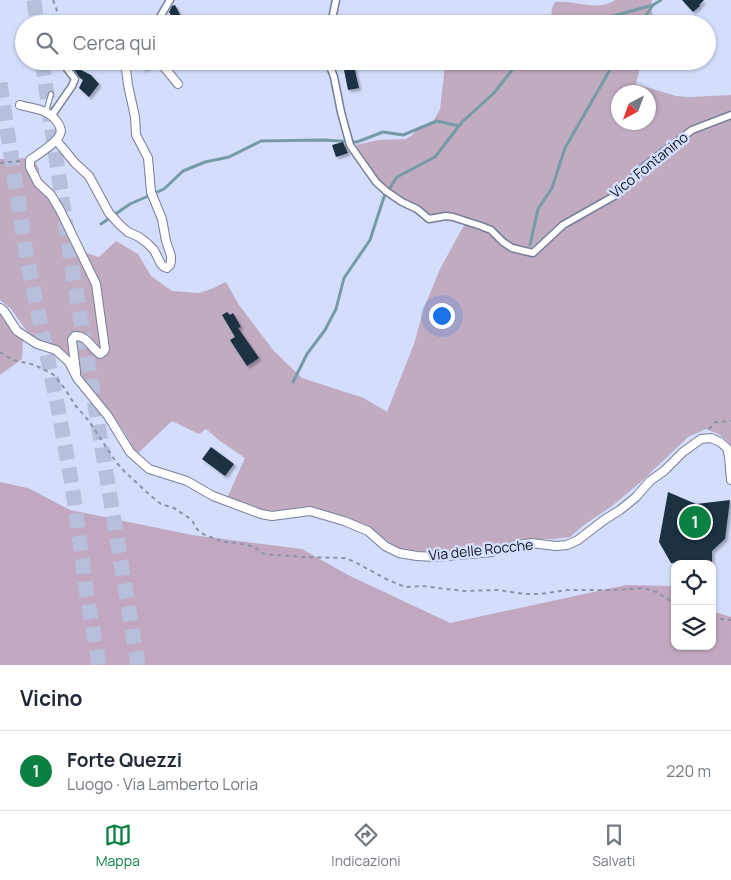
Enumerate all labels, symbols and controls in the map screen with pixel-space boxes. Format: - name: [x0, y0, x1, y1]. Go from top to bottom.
- search box: [15, 15, 716, 70]
- icon: search: [33, 29, 61, 57]
- text: Cerca qui: [73, 30, 156, 56]
- north arrow: [611, 85, 656, 130]
- street label: Vico Fontanino: [606, 127, 692, 202]
- your location: [429, 303, 455, 329]
- pin: 1: [679, 503, 711, 541]
- street label: Via delle Rocche: [428, 535, 534, 564]
- map controls: [671, 560, 716, 650]
- button: locate: [671, 560, 716, 605]
- button: layers: [671, 605, 716, 650]
- text: Vicino: [20, 684, 83, 712]
- text: Forte Quezzi: [67, 747, 182, 773]
- text: 1: [32, 760, 40, 782]
- text: 220 m: [666, 760, 711, 782]
- text: Luogo · Via Lamberto Loria: [67, 773, 258, 795]
- tab: Mappa: [96, 821, 140, 870]
- tab: Indicazioni: [331, 821, 401, 870]
- tab: Salvati: [592, 821, 635, 870]

